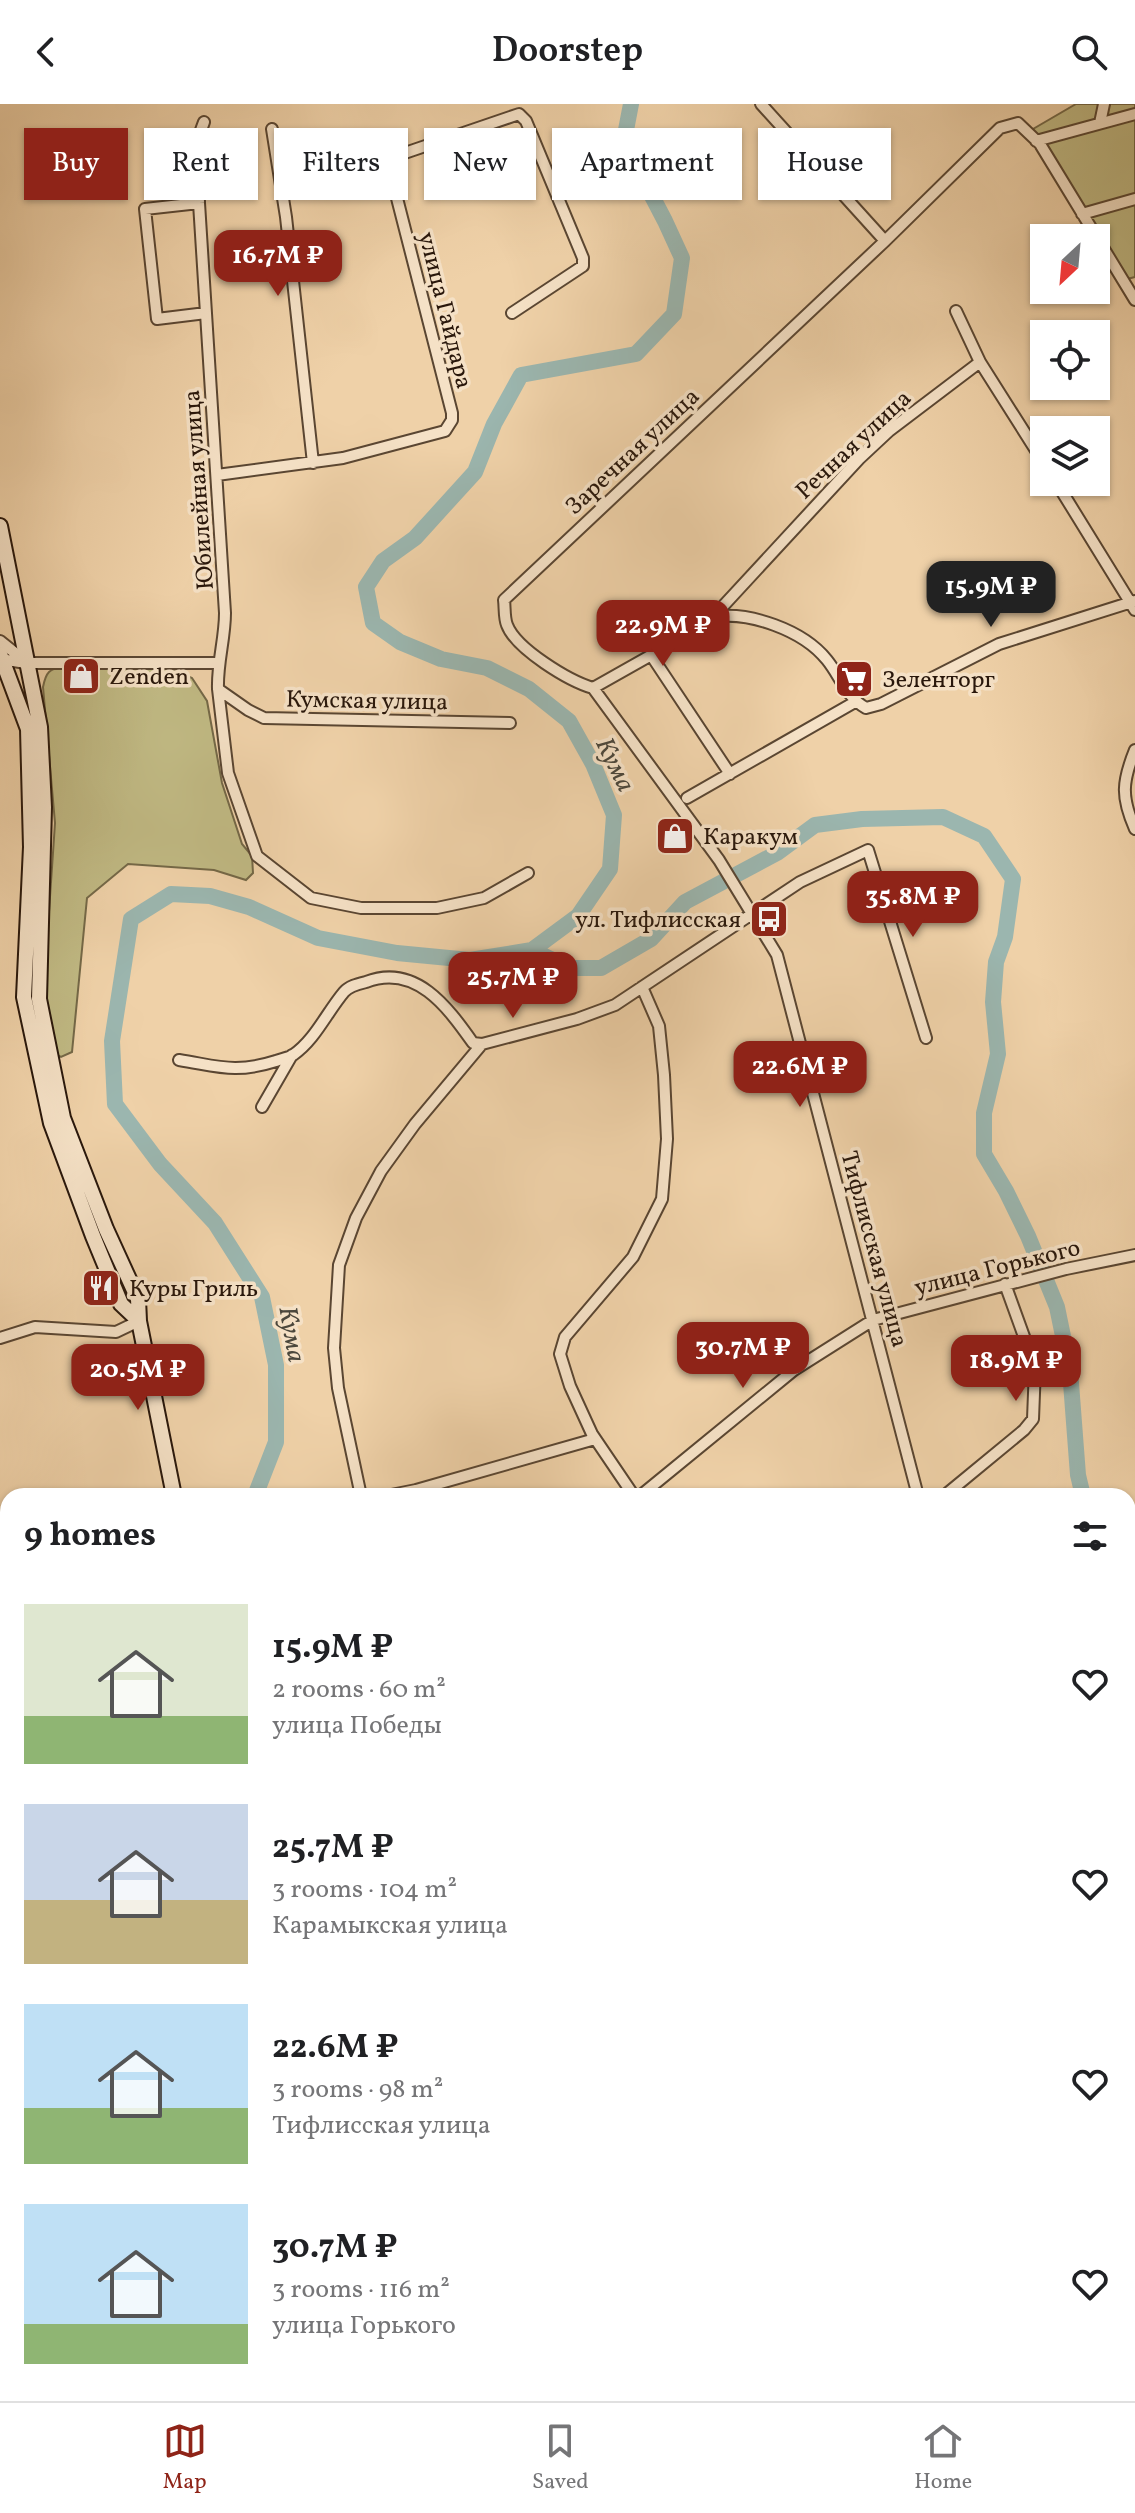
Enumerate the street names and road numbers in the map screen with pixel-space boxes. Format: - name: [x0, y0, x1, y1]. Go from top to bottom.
- street label: улица Гайдара: [408, 228, 480, 393]
- street label: Заречная улица: [559, 381, 708, 524]
- street label: Речная улица: [789, 383, 920, 508]
- street label: Юбилейная улица: [176, 389, 224, 591]
- street label: Кумская улица: [285, 684, 448, 720]
- street label: Тифлисская улица: [831, 1148, 916, 1351]
- street label: улица Горького: [911, 1232, 1084, 1306]

